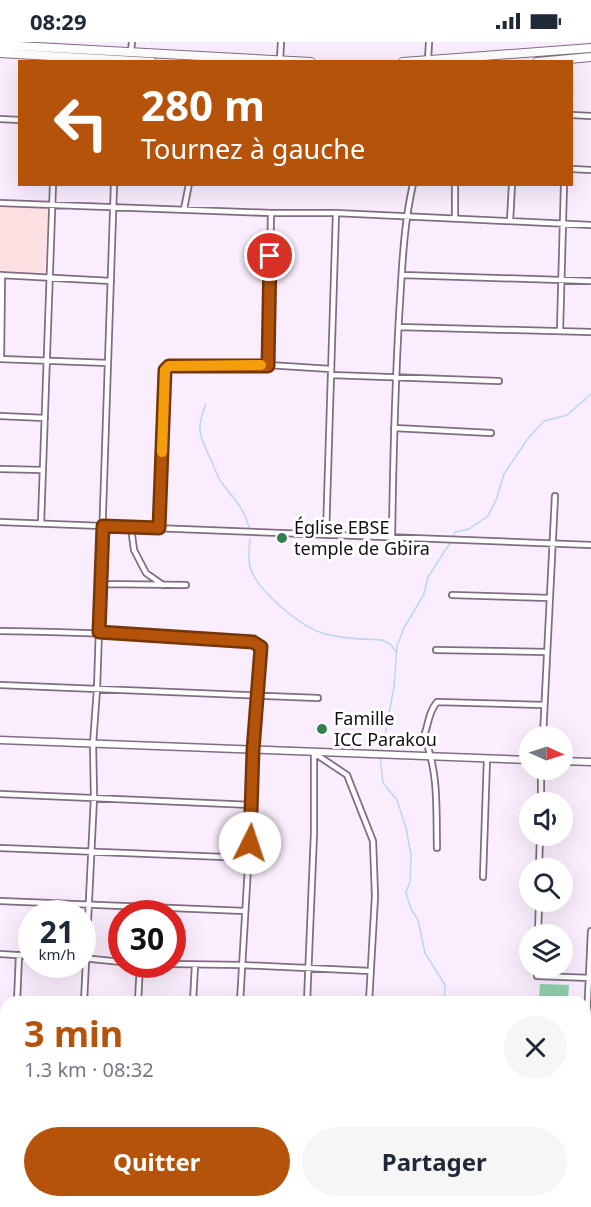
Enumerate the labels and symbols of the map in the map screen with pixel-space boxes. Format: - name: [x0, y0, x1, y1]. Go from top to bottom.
- pin: [244, 230, 295, 281]
- place label: Église EBSE temple de Gbira: [294, 515, 430, 560]
- marker: Église EBSE temple de Gbira: [275, 531, 289, 545]
- place label: Famille ICC Parakou: [334, 706, 437, 751]
- marker: Famille ICC Parakou: [315, 722, 329, 736]
- north arrow: [519, 726, 573, 780]
- position arrow: [218, 811, 282, 875]
- speed limit sign: 30: [108, 900, 186, 978]

